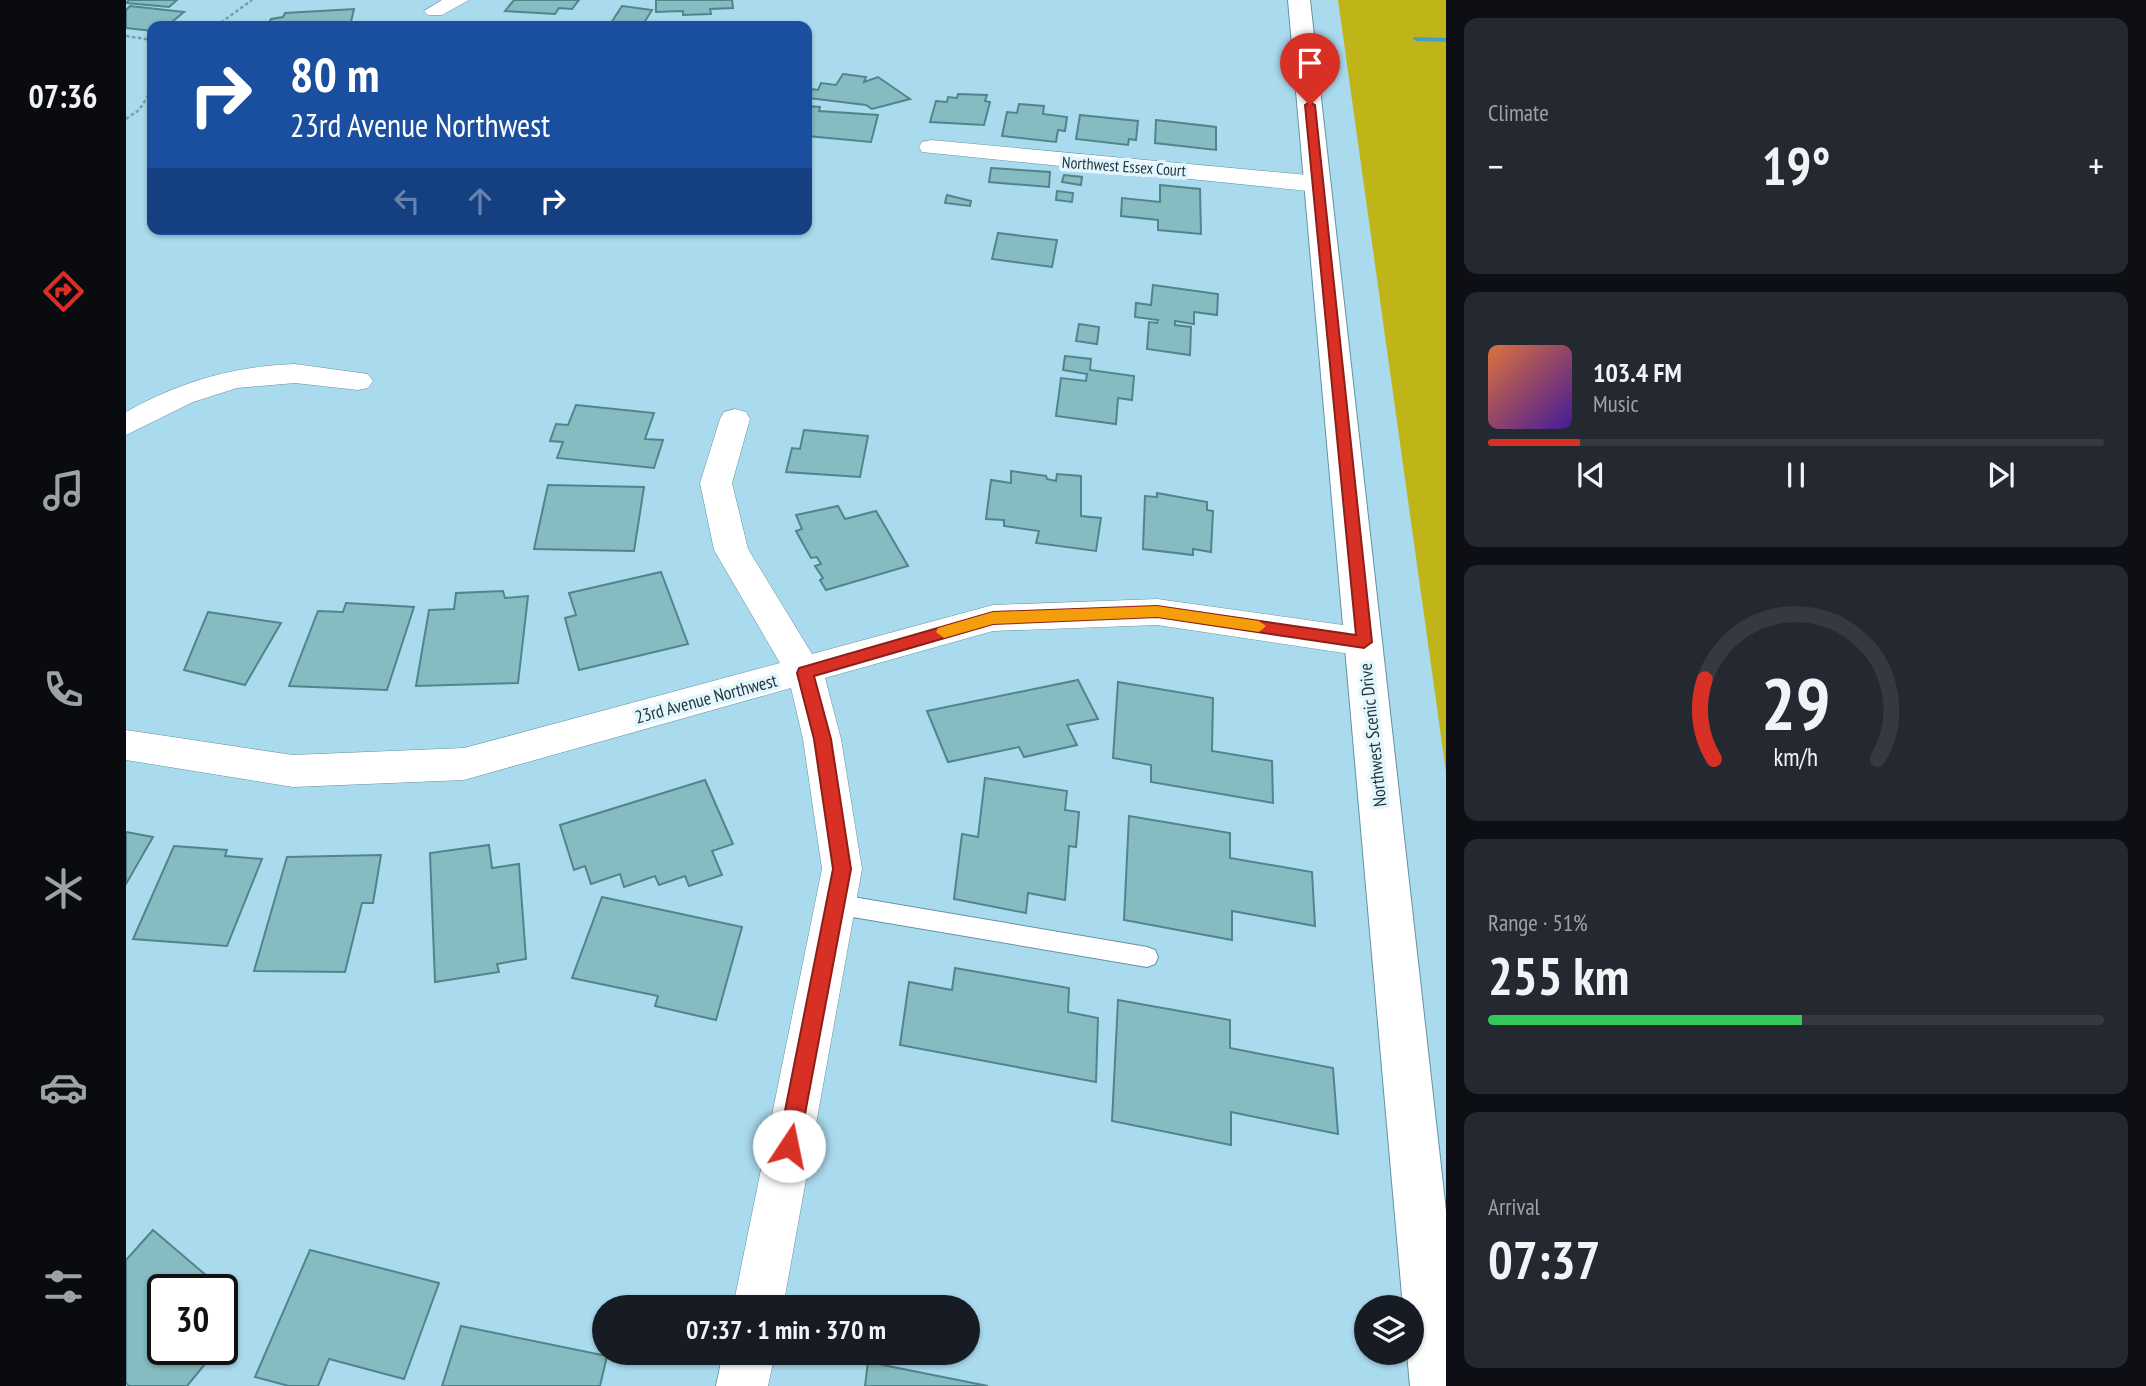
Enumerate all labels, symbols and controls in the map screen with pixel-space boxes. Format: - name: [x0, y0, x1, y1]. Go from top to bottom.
- pin: [1280, 33, 1340, 105]
- text: 80 m: [290, 42, 379, 106]
- icon: arrive: [1291, 44, 1329, 82]
- icon: right: [175, 49, 266, 140]
- text: 07:36: [28, 75, 98, 117]
- text: Climate: [1488, 98, 1549, 127]
- text: 23rd Avenue Northwest: [290, 104, 550, 146]
- text: 19°: [1762, 132, 1830, 199]
- text: −: [1488, 141, 1504, 190]
- text: +: [2088, 141, 2104, 190]
- street label: Northwest Essex Court: [1061, 152, 1187, 180]
- icon: left: [388, 182, 426, 220]
- icon: ahead: [461, 182, 499, 220]
- icon: right: [534, 182, 572, 220]
- icon: directions: [39, 267, 88, 316]
- text: 103.4 FM: [1593, 356, 1682, 389]
- text: Music: [1593, 389, 1639, 418]
- icon: previous: [1572, 456, 1610, 494]
- icon: pause: [1777, 456, 1815, 494]
- icon: next: [1982, 456, 2020, 494]
- icon: music: [39, 466, 88, 515]
- text: 29: [1761, 655, 1831, 749]
- street label: Northwest Scenic Drive: [1354, 662, 1391, 808]
- icon: phone: [39, 665, 88, 714]
- street label: 23rd Avenue Northwest: [632, 668, 780, 729]
- text: km/h: [1774, 741, 1818, 773]
- icon: climate: [39, 864, 88, 913]
- text: Range · 51%: [1488, 908, 1588, 937]
- text: 255 km: [1488, 942, 1629, 1009]
- icon: car: [39, 1063, 88, 1112]
- position arrow: [752, 1109, 826, 1183]
- text: Arrival: [1488, 1192, 1540, 1221]
- text: 07:37: [1488, 1226, 1600, 1293]
- icon: filters: [39, 1262, 88, 1311]
- speed limit sign: 30: [147, 1274, 238, 1365]
- map controls: [1354, 1295, 1424, 1365]
- button: layers: [1354, 1295, 1424, 1365]
- text: 07:37 · 1 min · 370 m: [686, 1313, 886, 1346]

